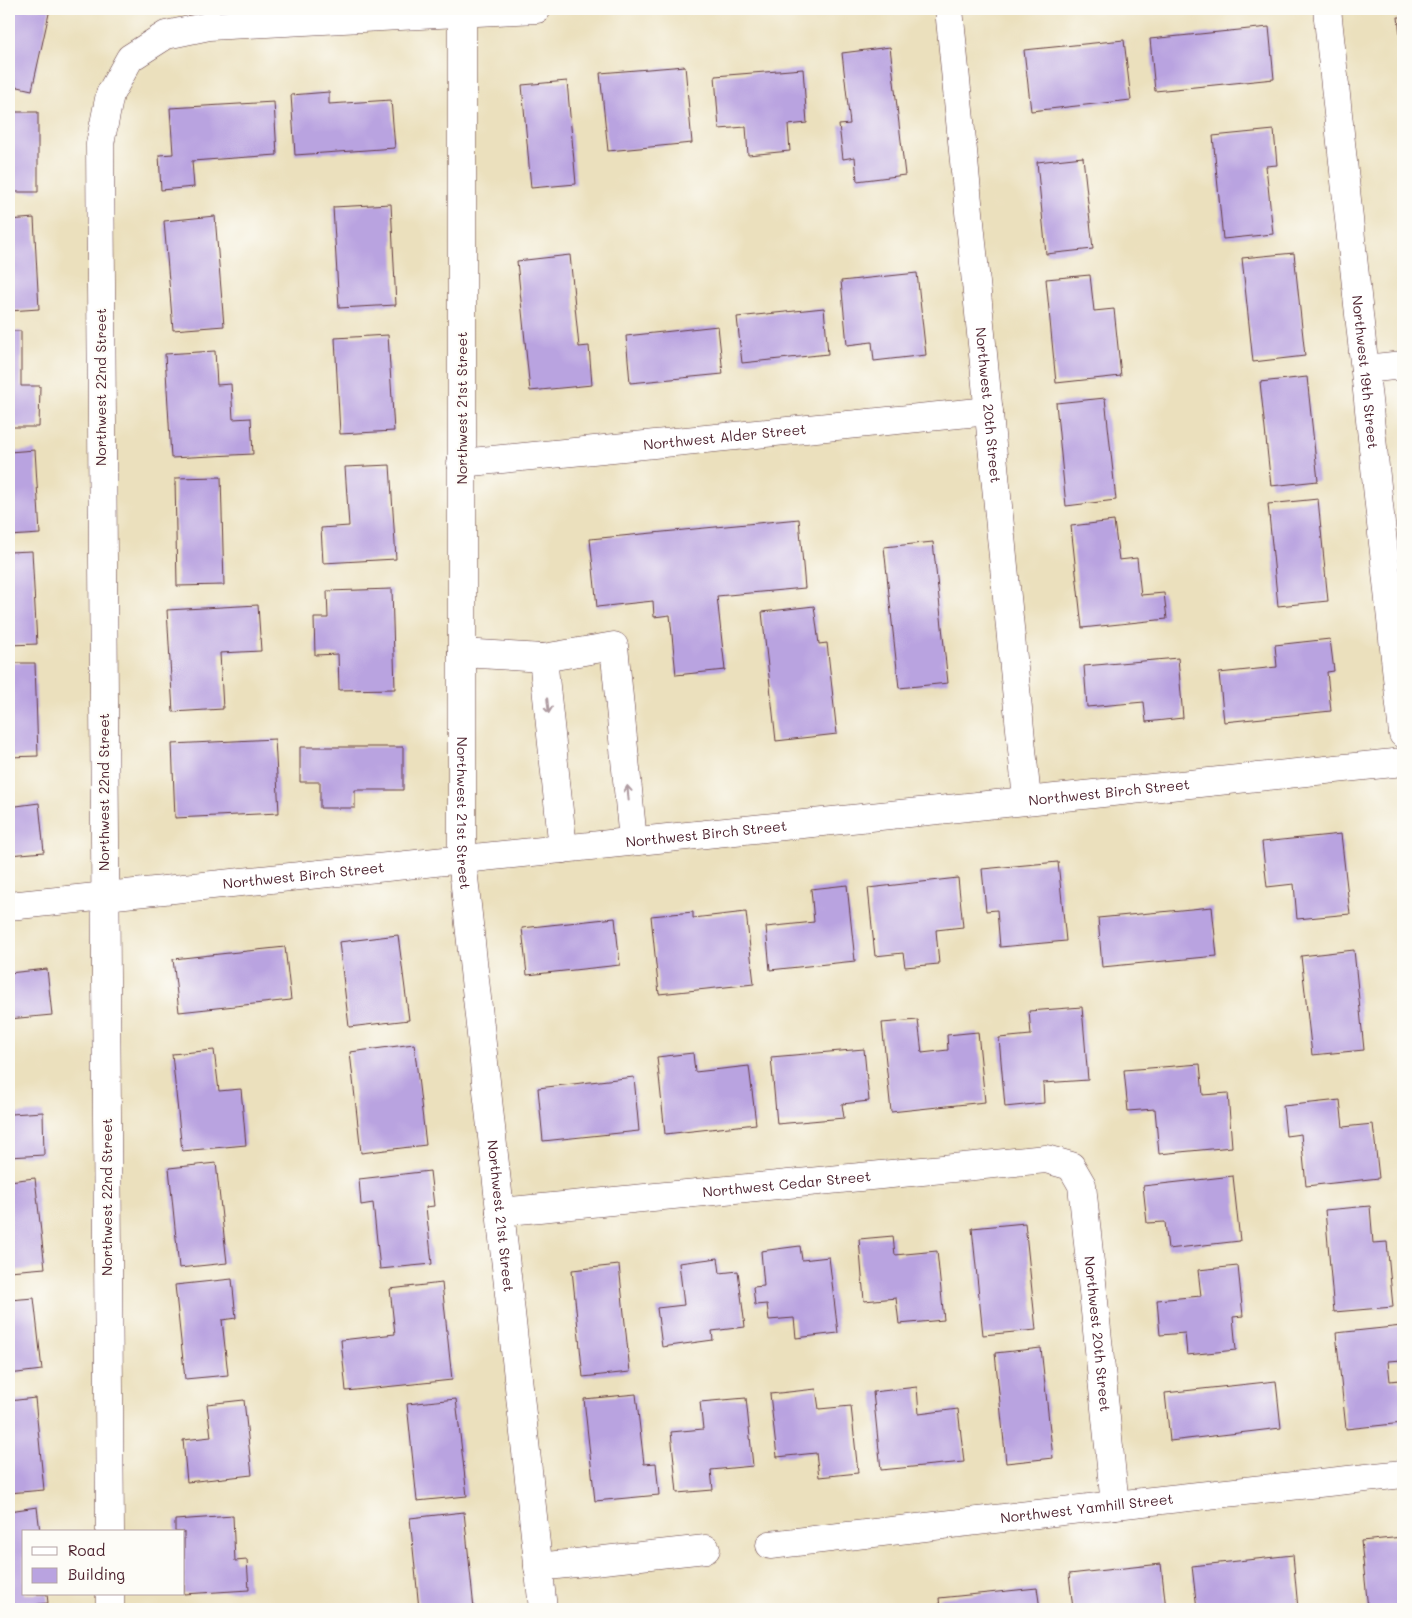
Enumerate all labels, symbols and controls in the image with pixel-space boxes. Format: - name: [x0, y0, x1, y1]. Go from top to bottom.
- street label: Northwest 19th Street: [1348, 294, 1383, 450]
- street label: Northwest 22nd Street: [91, 308, 110, 466]
- street label: Northwest 20th Street: [971, 326, 1006, 484]
- street label: Northwest 21st Street: [452, 332, 471, 484]
- street label: Northwest Alder Street: [642, 419, 807, 454]
- one-way arrow: [543, 698, 553, 714]
- street label: Northwest 22nd Street: [94, 713, 113, 871]
- street label: Northwest 21st Street: [453, 737, 475, 890]
- street label: Northwest Birch Street: [1028, 774, 1191, 810]
- one-way arrow: [624, 785, 633, 801]
- street label: Northwest Birch Street: [625, 816, 788, 851]
- street label: Northwest Birch Street: [222, 857, 385, 893]
- street label: Northwest 22nd Street: [97, 1118, 116, 1276]
- street label: Northwest 21st Street: [483, 1139, 519, 1293]
- street label: Northwest Cedar Street: [701, 1166, 872, 1201]
- street label: Northwest 20th Street: [1080, 1255, 1115, 1412]
- street label: Northwest Yamhill Street: [999, 1489, 1174, 1527]
- legend: [22, 1530, 185, 1596]
- text: Road: [68, 1540, 105, 1560]
- text: Building: [68, 1564, 125, 1584]

